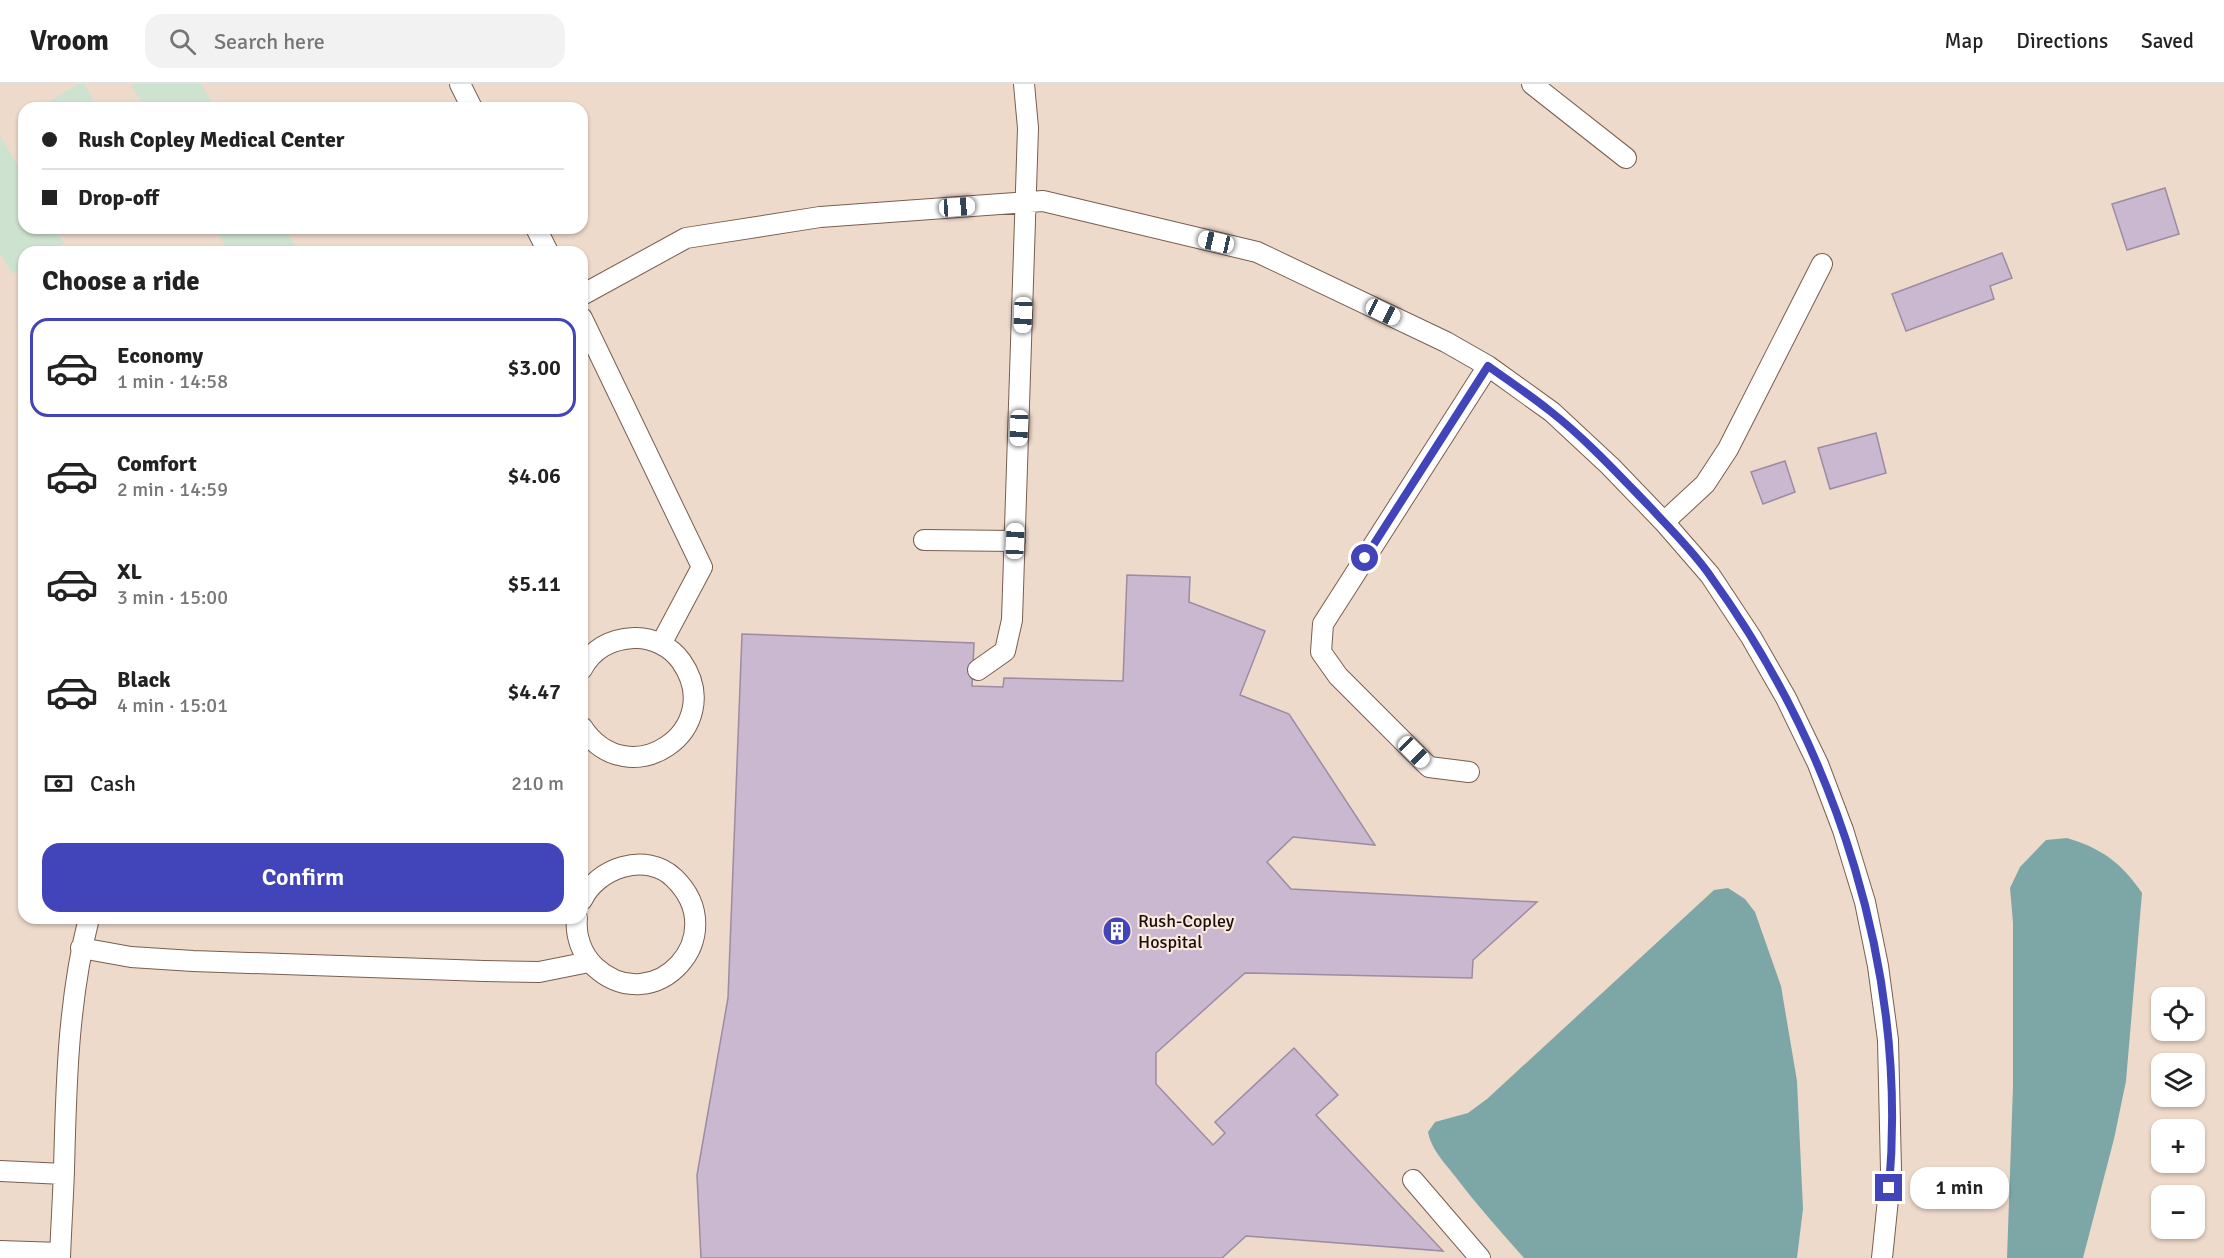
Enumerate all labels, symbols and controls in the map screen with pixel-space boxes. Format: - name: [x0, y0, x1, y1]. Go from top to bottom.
- search box: [145, 14, 565, 68]
- text: Vroom: [30, 24, 109, 58]
- icon: search: [166, 25, 199, 58]
- text: Search here: [214, 28, 325, 55]
- text: Map: [1945, 28, 1983, 54]
- text: Directions: [2016, 28, 2108, 54]
- text: Saved: [2141, 28, 2194, 54]
- text: Rush Copley Medical Center: [78, 126, 345, 153]
- text: Drop-off: [78, 184, 159, 211]
- car: [938, 197, 976, 217]
- car: [1196, 229, 1236, 255]
- text: Choose a ride: [42, 265, 200, 298]
- car: [1363, 296, 1403, 328]
- car: [1013, 297, 1033, 333]
- icon: car: [45, 341, 99, 395]
- text: Economy: [117, 342, 203, 369]
- text: $3.00: [507, 354, 561, 381]
- text: 1 min · 14:58: [117, 369, 228, 394]
- car: [1009, 410, 1029, 446]
- icon: car: [45, 449, 99, 503]
- text: Comfort: [117, 450, 197, 477]
- text: $4.06: [507, 462, 561, 489]
- text: 2 min · 14:59: [117, 477, 228, 502]
- car: [1005, 523, 1025, 559]
- route start: [1351, 544, 1378, 571]
- icon: car: [45, 557, 99, 611]
- text: XL: [117, 558, 142, 585]
- text: $5.11: [507, 570, 561, 597]
- text: 3 min · 15:00: [117, 585, 228, 610]
- icon: car: [45, 665, 99, 719]
- text: Black: [117, 666, 171, 693]
- text: $4.47: [507, 678, 561, 705]
- text: 4 min · 15:01: [117, 693, 228, 718]
- car: [1395, 733, 1433, 771]
- icon: cash: [42, 767, 75, 800]
- text: Cash: [90, 770, 136, 797]
- text: 210 m: [511, 771, 564, 796]
- button: Confirm: [42, 843, 564, 912]
- place label: Rush-Copley Hospital: [1138, 910, 1235, 953]
- building icon: Rush-Copley Hospital: [1101, 915, 1133, 947]
- map controls: [2151, 987, 2205, 1239]
- button: locate: [2151, 987, 2205, 1041]
- button: layers: [2151, 1053, 2205, 1107]
- button: +: [2151, 1119, 2205, 1173]
- callout: 1 min: [1910, 1167, 2009, 1209]
- route end: [1875, 1174, 1902, 1201]
- text: 1 min: [1936, 1175, 1983, 1200]
- button: −: [2151, 1185, 2205, 1239]

